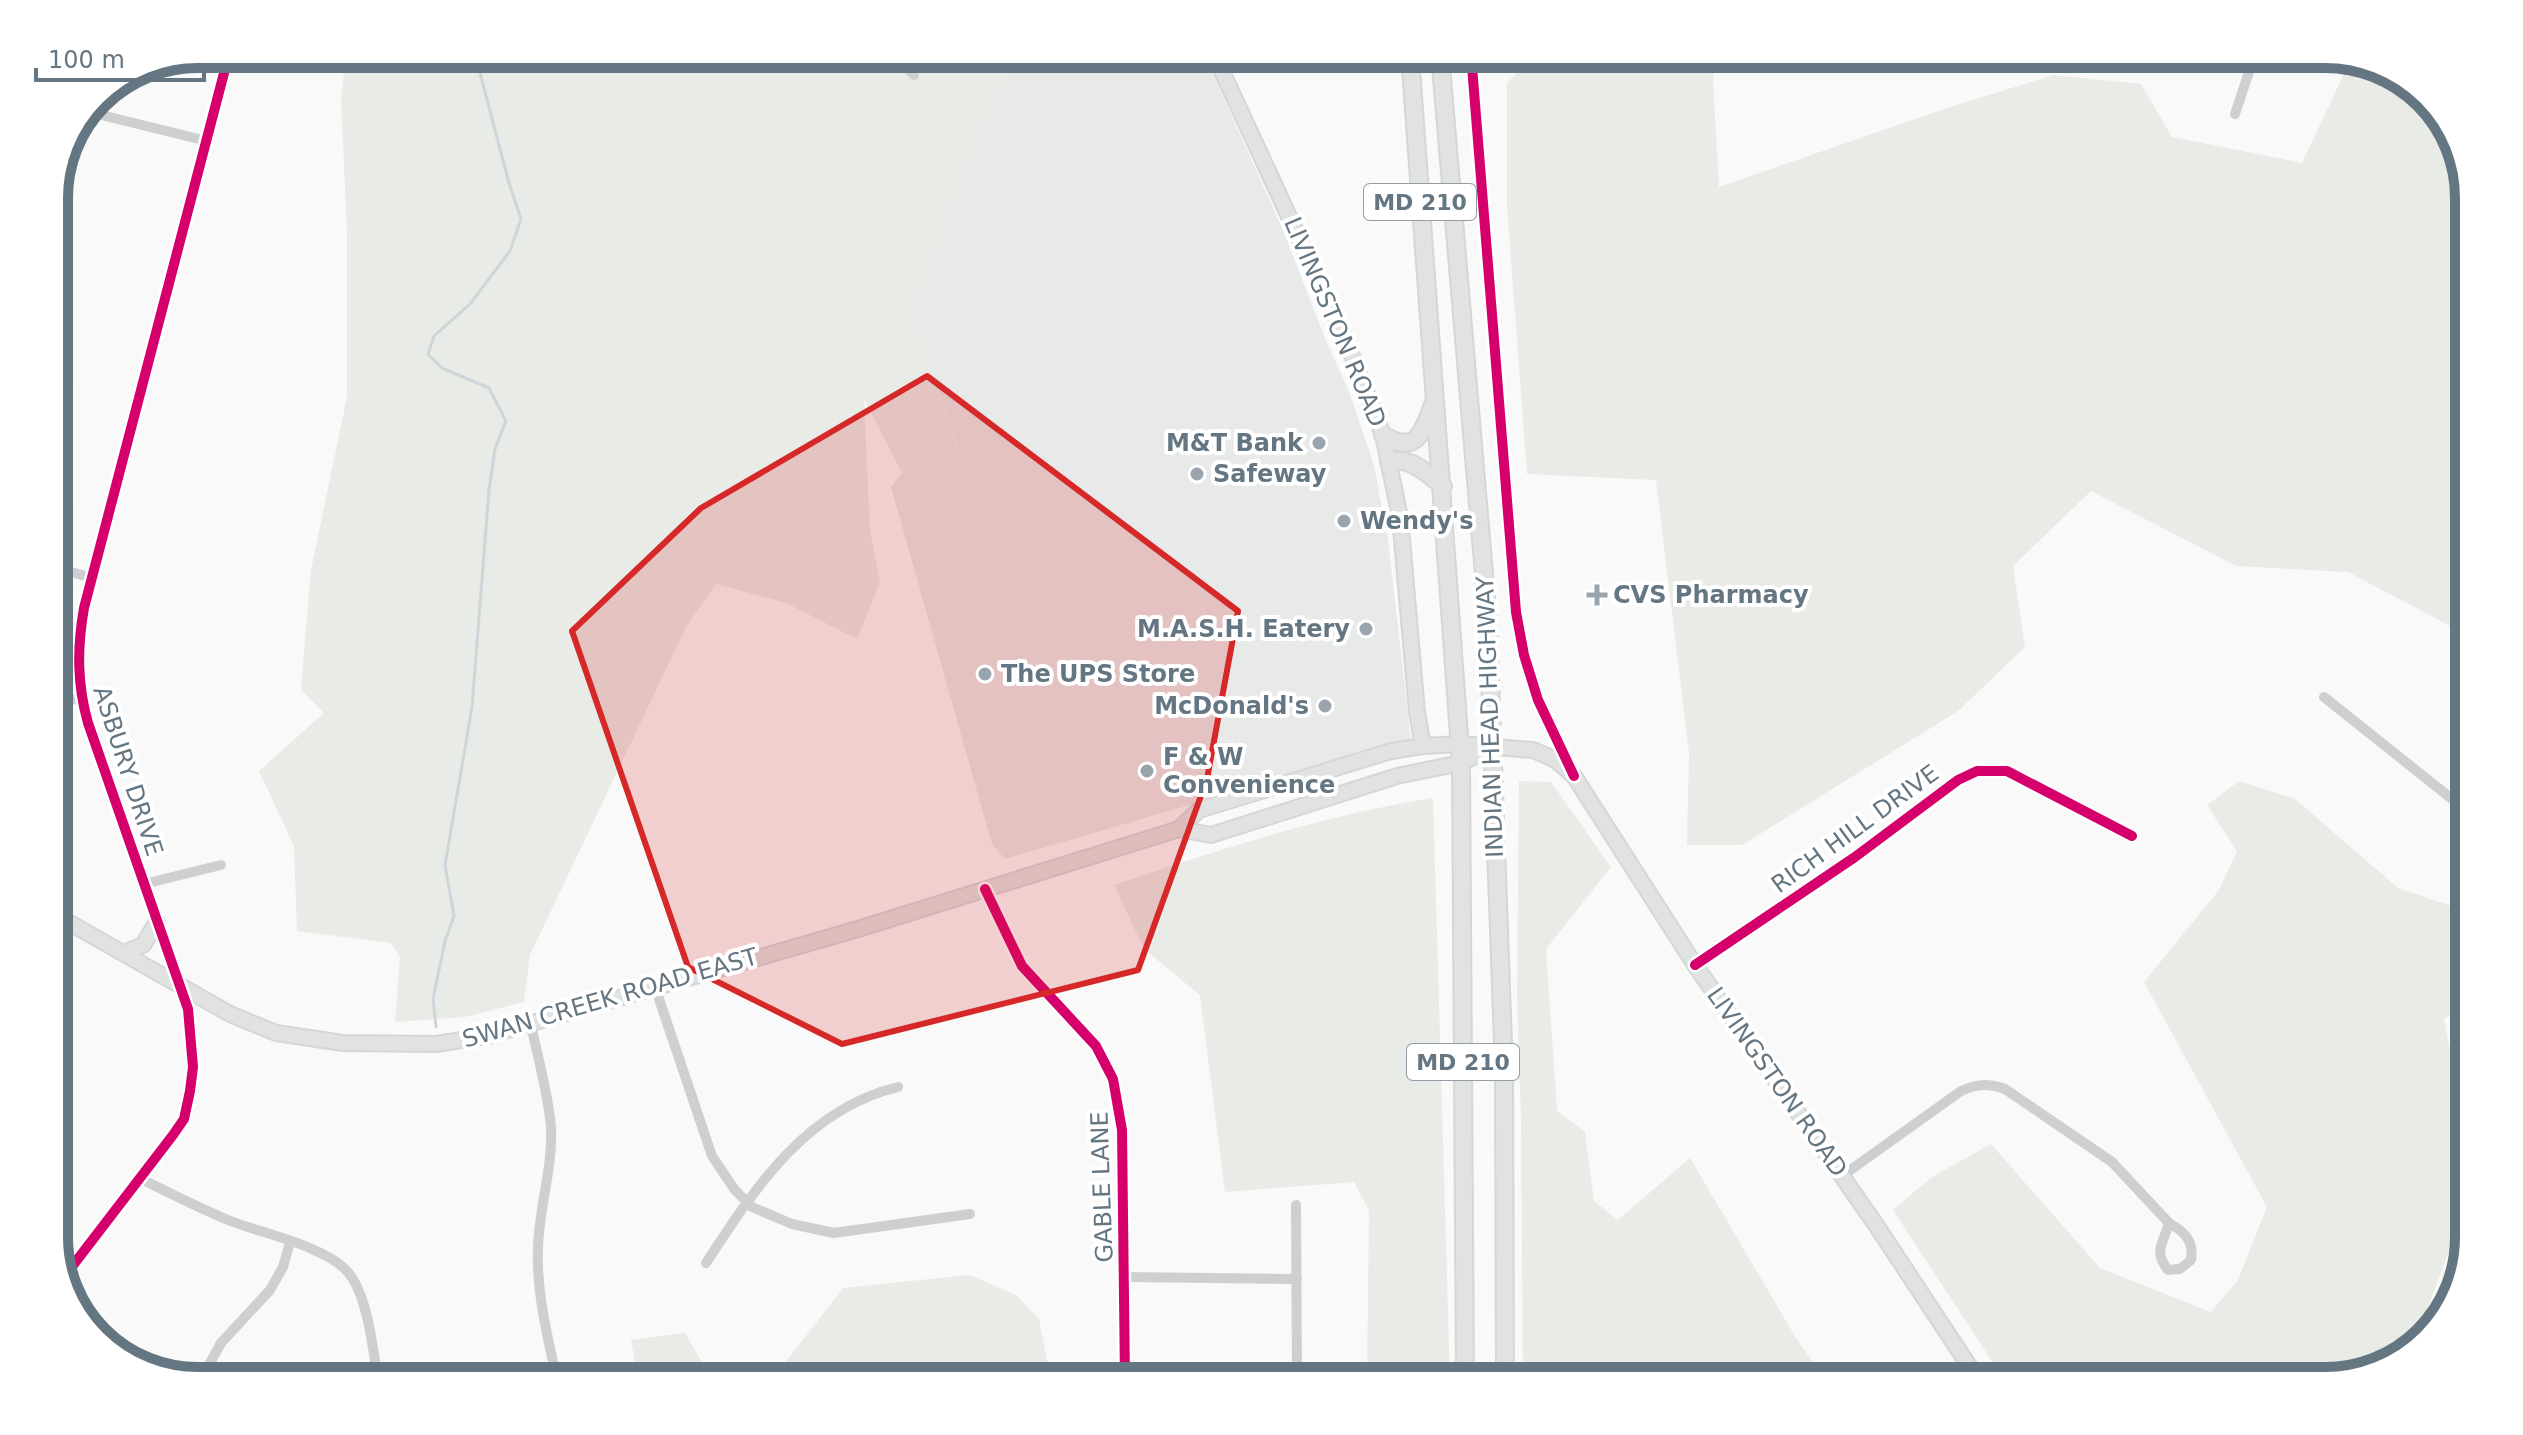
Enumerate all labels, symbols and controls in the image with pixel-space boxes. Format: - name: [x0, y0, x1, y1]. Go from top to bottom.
- scale bar: [36, 32, 204, 82]
- text: 100 m: [48, 46, 125, 74]
- road number: MD 210: [1364, 184, 1476, 220]
- street label: LIVINGSTON ROAD: [1278, 213, 1392, 431]
- place label: M&T Bank: [1166, 429, 1304, 457]
- marker: M&T Bank: [1310, 434, 1328, 452]
- place label: Safeway: [1213, 460, 1327, 488]
- marker: Safeway: [1188, 465, 1206, 483]
- place label: Wendy's: [1360, 507, 1473, 535]
- marker: Wendy's: [1335, 512, 1353, 530]
- street label: INDIAN HEAD HIGHWAY: [1471, 575, 1509, 858]
- place label: CVS Pharmacy: [1613, 581, 1809, 609]
- marker: CVS Pharmacy: [1588, 586, 1606, 604]
- place label: M.A.S.H. Eatery: [1137, 615, 1350, 643]
- marker: M.A.S.H. Eatery: [1357, 620, 1375, 638]
- place label: The UPS Store: [1001, 660, 1195, 688]
- marker: The UPS Store: [976, 665, 994, 683]
- street label: ASBURY DRIVE: [87, 683, 169, 859]
- place label: McDonald's: [1154, 692, 1309, 720]
- marker: McDonald's: [1316, 697, 1334, 715]
- place label: F & W Convenience: [1163, 743, 1335, 799]
- street label: RICH HILL DRIVE: [1766, 759, 1944, 899]
- marker: F & W Convenience: [1138, 762, 1156, 780]
- street label: SWAN CREEK ROAD EAST: [459, 942, 761, 1054]
- street label: LIVINGSTON ROAD: [1701, 982, 1853, 1182]
- road number: MD 210: [1407, 1044, 1519, 1080]
- street label: GABLE LANE: [1085, 1111, 1119, 1263]

